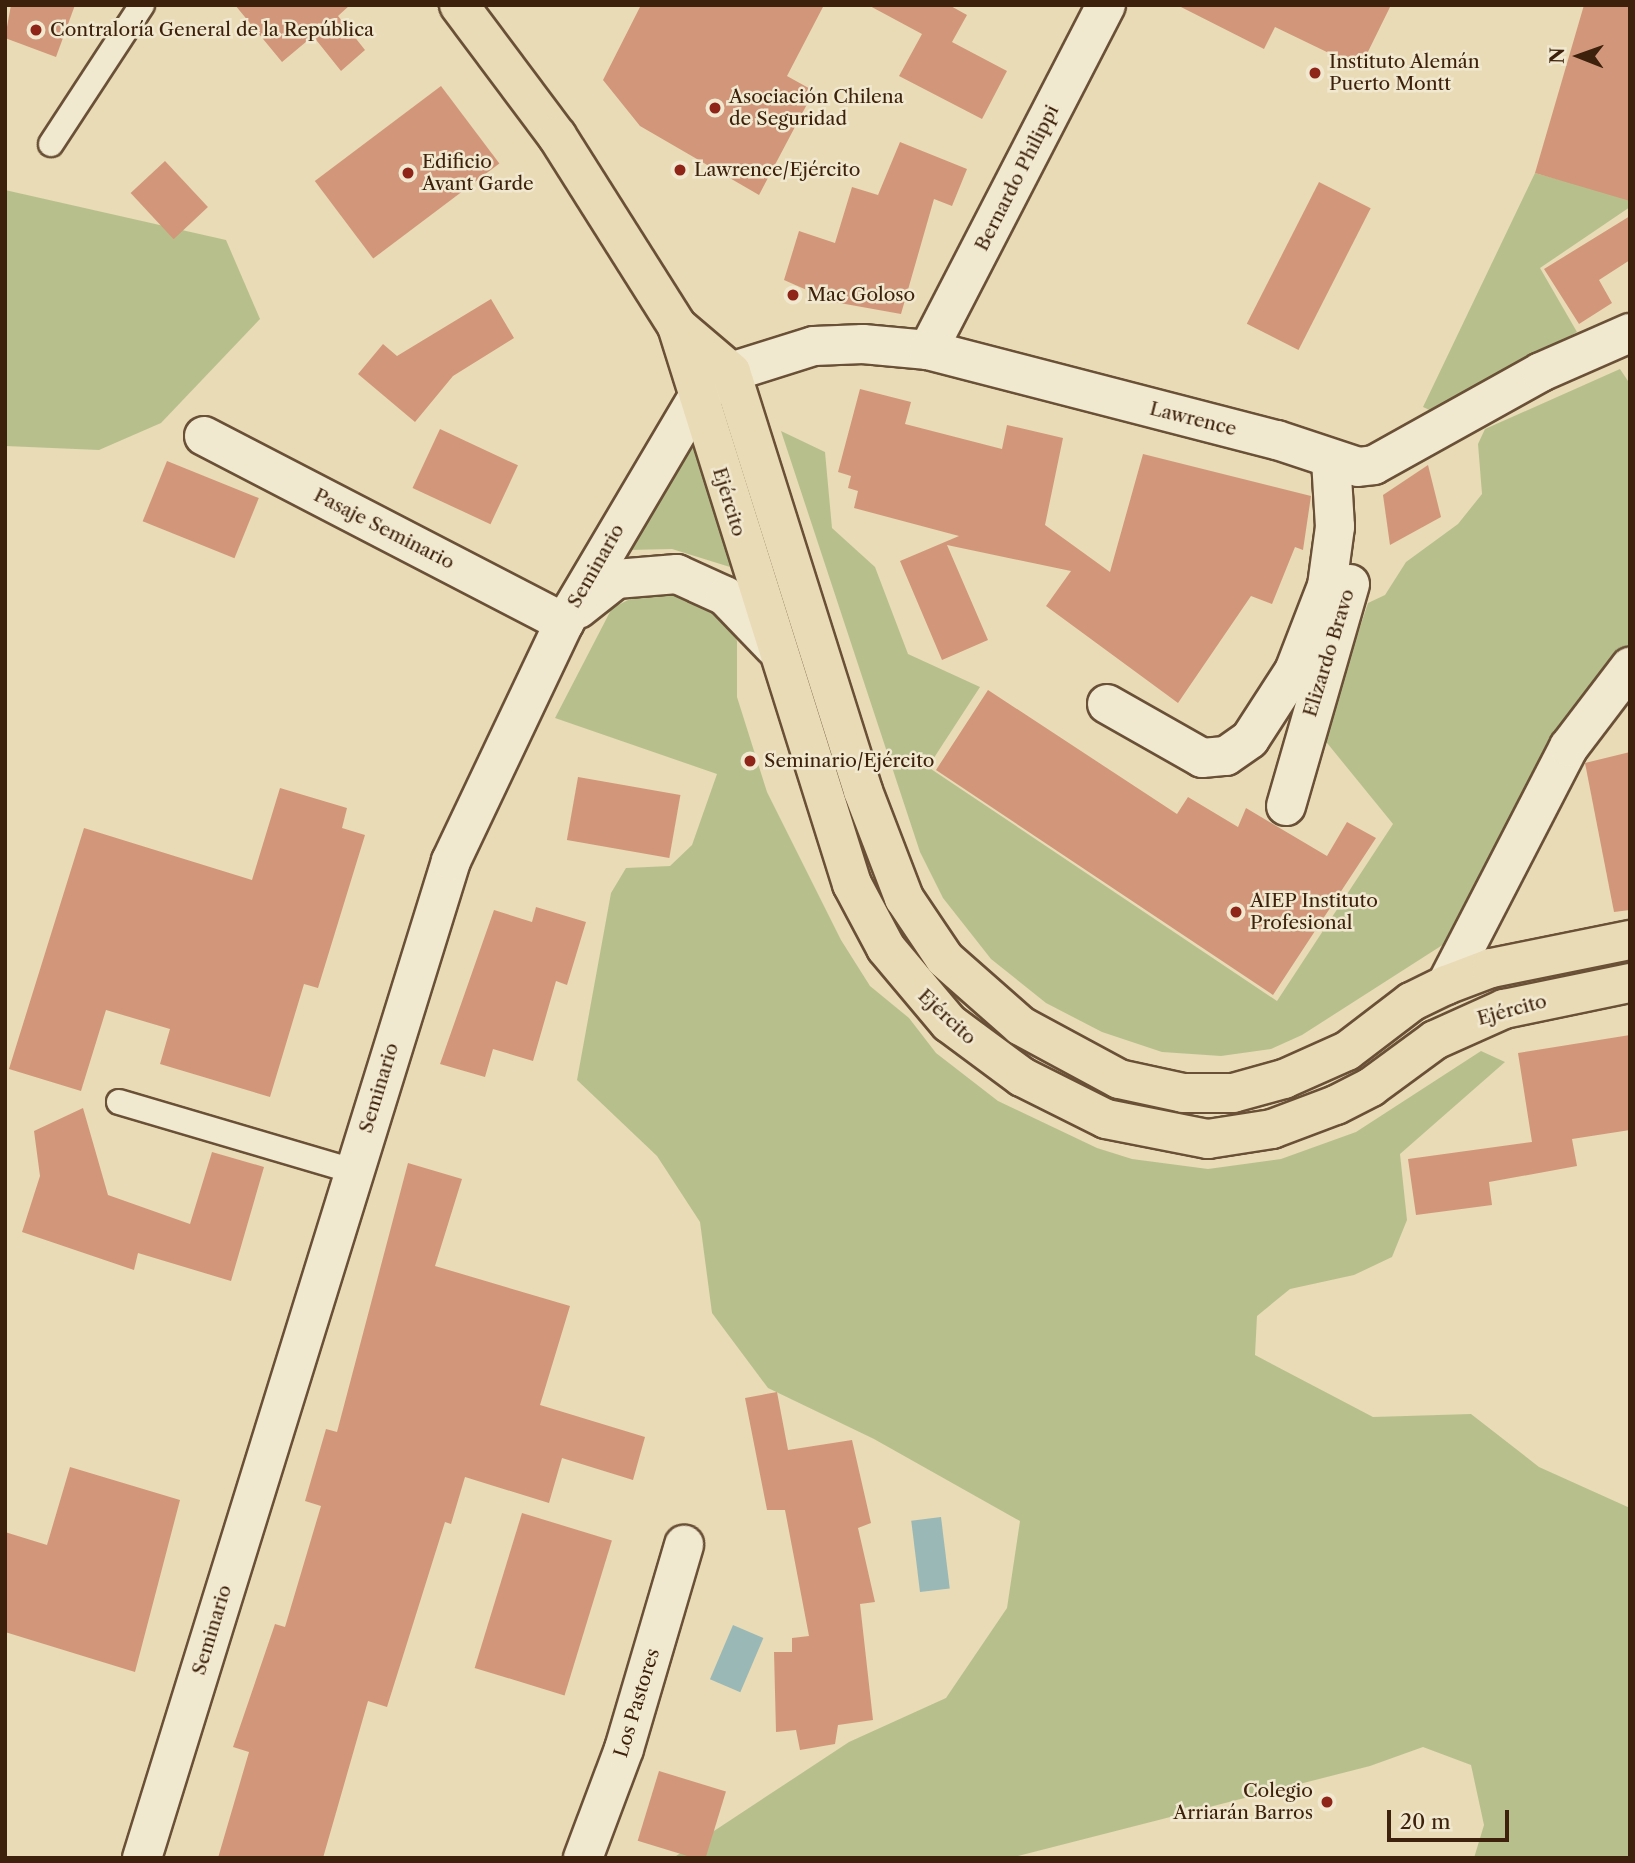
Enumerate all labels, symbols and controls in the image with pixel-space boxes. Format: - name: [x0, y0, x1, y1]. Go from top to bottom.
- place label: Contraloría General de la República: [50, 19, 375, 41]
- north arrow: [1544, 21, 1614, 91]
- marker: Contraloría General de la República: [28, 22, 44, 38]
- text: N: [1546, 47, 1569, 64]
- place label: Instituto Alemán Puerto Montt: [1329, 51, 1481, 95]
- marker: Instituto Alemán Puerto Montt: [1307, 65, 1323, 81]
- place label: Asociación Chilena de Seguridad: [729, 86, 904, 130]
- marker: Asociación Chilena de Seguridad: [707, 100, 723, 116]
- street label: Bernardo Philippi: [970, 101, 1064, 255]
- place label: Edificio Avant Garde: [422, 151, 534, 195]
- place label: Lawrence/Ejército: [694, 159, 860, 181]
- marker: Lawrence/Ejército: [672, 162, 688, 178]
- marker: Edificio Avant Garde: [400, 165, 416, 181]
- place label: Mac Goloso: [807, 284, 915, 306]
- marker: Mac Goloso: [785, 287, 801, 303]
- street label: Lawrence: [1147, 397, 1239, 441]
- street label: Ejército: [708, 465, 750, 539]
- street label: Pasaje Seminario: [310, 484, 458, 574]
- street label: Seminario: [563, 520, 629, 612]
- street label: Elizardo Bravo: [1299, 586, 1359, 720]
- place label: Seminario/Ejército: [764, 750, 934, 772]
- marker: Seminario/Ejército: [742, 753, 758, 769]
- place label: AIEP Instituto Profesional: [1250, 890, 1378, 934]
- marker: AIEP Instituto Profesional: [1228, 904, 1244, 920]
- street label: Ejército: [913, 984, 981, 1050]
- street label: Ejército: [1475, 990, 1549, 1030]
- street label: Seminario: [355, 1040, 403, 1136]
- street label: Seminario: [188, 1582, 236, 1678]
- street label: Los Pastores: [610, 1646, 664, 1760]
- place label: Colegio Arriarán Barros: [1173, 1780, 1313, 1824]
- marker: Colegio Arriarán Barros: [1319, 1794, 1335, 1810]
- scale bar: [1390, 1797, 1512, 1841]
- text: 20 m: [1400, 1809, 1451, 1834]

